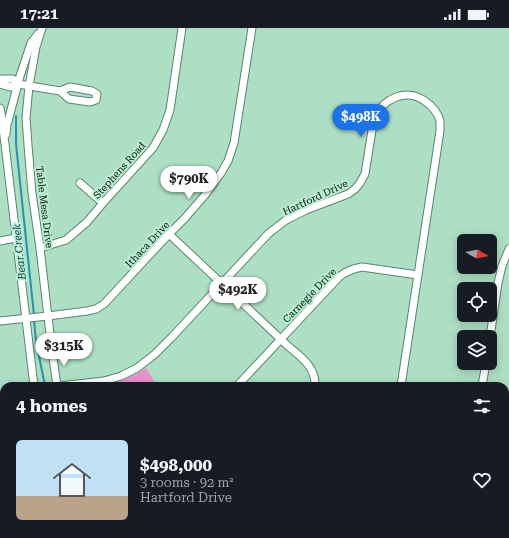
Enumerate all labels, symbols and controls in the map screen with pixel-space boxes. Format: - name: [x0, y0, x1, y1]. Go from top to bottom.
- text: 17:21: [20, 5, 58, 23]
- pin: $498K: [333, 104, 389, 138]
- text: $498K: [341, 109, 381, 124]
- street label: Stephens Road: [91, 139, 148, 201]
- street label: Table Mesa Drive: [34, 165, 55, 249]
- pin: $790K: [161, 166, 217, 200]
- text: $790K: [169, 171, 209, 186]
- street label: Hartford Drive: [281, 177, 350, 217]
- street label: Ithaca Drive: [123, 219, 172, 270]
- water label: Bear Creek: [10, 223, 29, 282]
- north arrow: [457, 234, 497, 274]
- map controls: [457, 234, 497, 370]
- street label: Carnegie Drive: [281, 265, 339, 325]
- pin: $492K: [210, 277, 266, 311]
- text: $492K: [218, 282, 258, 297]
- button: locate: [457, 282, 497, 322]
- button: layers: [457, 330, 497, 370]
- pin: $315K: [36, 333, 92, 367]
- text: $315K: [44, 338, 84, 353]
- icon: filters: [471, 395, 493, 417]
- text: 4 homes: [16, 396, 87, 416]
- text: $498,000: [140, 455, 212, 475]
- icon: home: [48, 456, 96, 504]
- icon: heart: [471, 469, 493, 491]
- text: 3 rooms · 92 m²: [140, 475, 234, 490]
- text: Hartford Drive: [140, 490, 232, 505]

